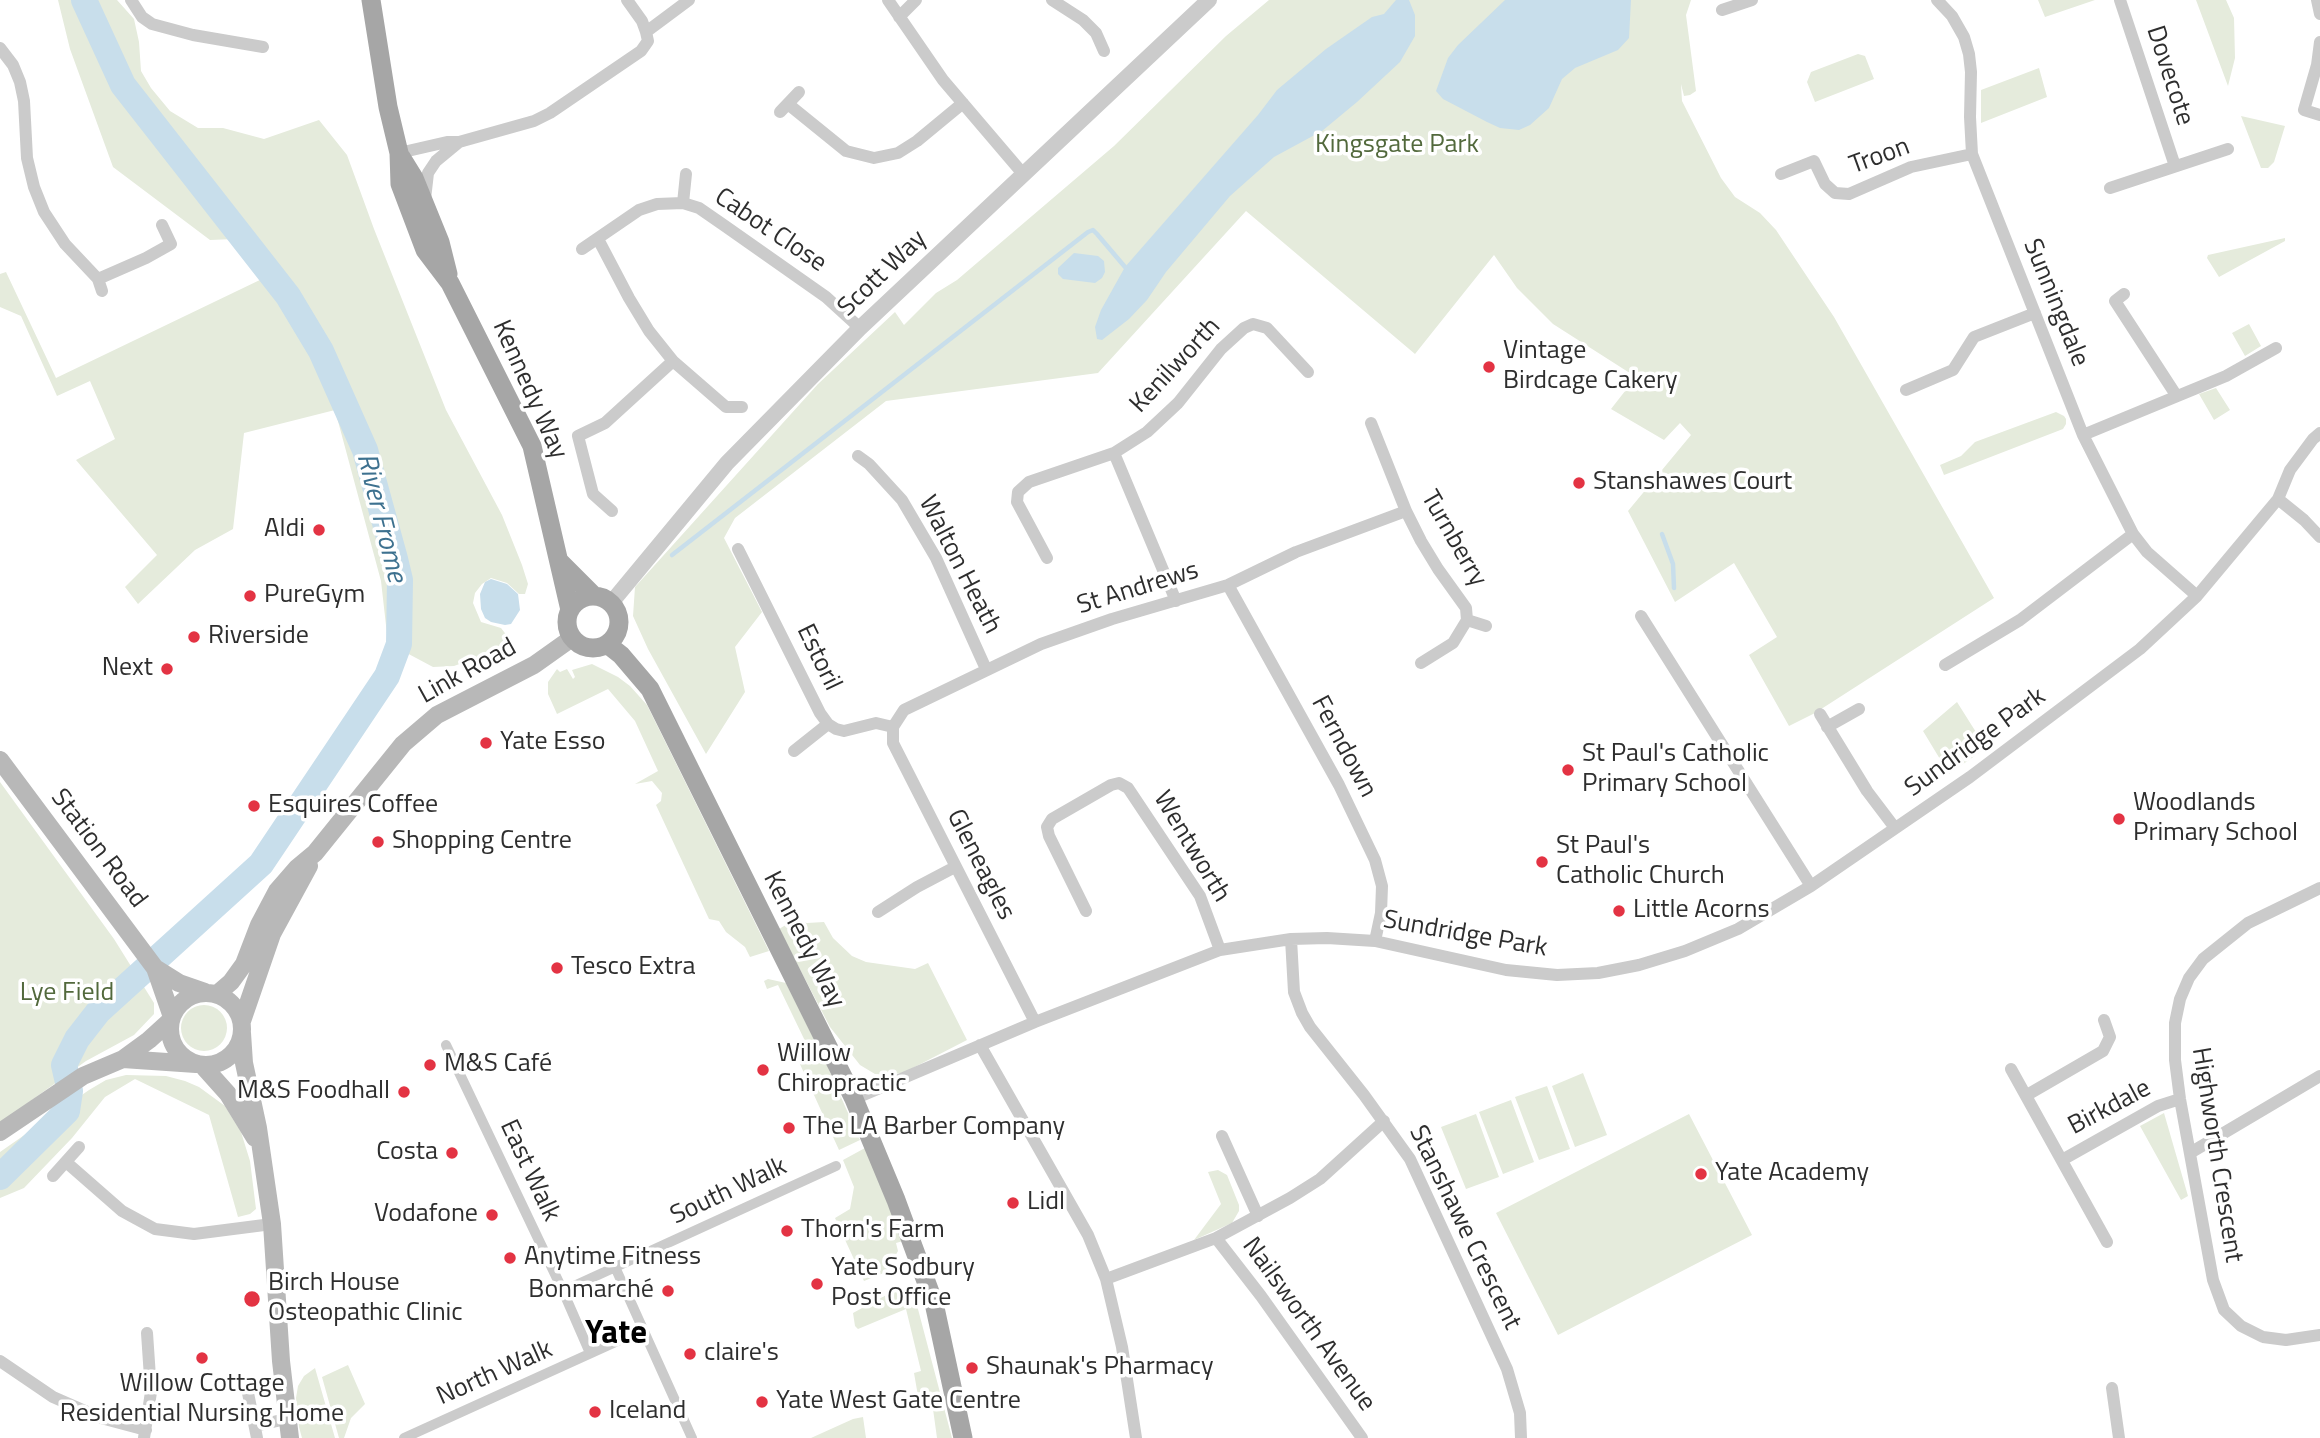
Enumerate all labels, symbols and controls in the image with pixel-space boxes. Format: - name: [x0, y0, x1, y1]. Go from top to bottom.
- street label: Dovecote: [2138, 22, 2200, 130]
- park label: Kingsgate Park: [1315, 130, 1479, 162]
- street label: Troon: [1846, 132, 1914, 182]
- street label: Cabot Close: [708, 182, 832, 280]
- street label: Scott Way: [832, 224, 934, 324]
- street label: Sunningdale: [2015, 235, 2095, 371]
- street label: Kenilworth: [1124, 312, 1228, 420]
- street label: Kennedy Way: [485, 316, 573, 464]
- place label: Vintage Birdcage Cakery: [1503, 336, 1678, 398]
- marker: Vintage Birdcage Cakery: [1481, 359, 1497, 375]
- water label: River Frome: [348, 450, 412, 586]
- place label: Stanshawes Court: [1593, 467, 1792, 499]
- marker: Stanshawes Court: [1571, 475, 1587, 491]
- street label: Turnberry: [1413, 486, 1493, 592]
- street label: Walton Heath: [911, 491, 1007, 639]
- place label: Aldi: [264, 514, 305, 546]
- marker: Aldi: [311, 522, 327, 538]
- street label: St Andrews: [1073, 556, 1203, 622]
- place label: PureGym: [264, 580, 365, 612]
- marker: PureGym: [242, 588, 258, 604]
- street label: Estoril: [789, 620, 847, 696]
- place label: Riverside: [208, 621, 309, 653]
- marker: Riverside: [186, 629, 202, 645]
- street label: Link Road: [414, 633, 522, 711]
- place label: Next: [102, 653, 153, 685]
- marker: Next: [159, 661, 175, 677]
- street label: Sundridge Park: [1900, 682, 2052, 804]
- street label: Ferndown: [1303, 691, 1383, 803]
- place label: Yate Esso: [500, 727, 606, 759]
- marker: Yate Esso: [478, 735, 494, 751]
- place label: St Paul's Catholic Primary School: [1582, 739, 1769, 800]
- marker: St Paul's Catholic Primary School: [1560, 762, 1576, 778]
- street label: Station Road: [43, 783, 153, 915]
- street label: Wentworth: [1146, 786, 1236, 908]
- place label: Woodlands Primary School: [2133, 788, 2298, 850]
- place label: Esquires Coffee: [268, 790, 438, 822]
- marker: Esquires Coffee: [246, 798, 262, 814]
- street label: Gleneagles: [939, 805, 1021, 925]
- marker: Woodlands Primary School: [2111, 811, 2127, 827]
- place label: Shopping Centre: [392, 826, 572, 858]
- place label: St Paul's Catholic Church: [1556, 831, 1725, 892]
- marker: Shopping Centre: [370, 834, 386, 850]
- marker: St Paul's Catholic Church: [1534, 854, 1550, 870]
- street label: Kennedy Way: [755, 867, 851, 1013]
- place label: Little Acorns: [1633, 895, 1770, 927]
- marker: Little Acorns: [1611, 903, 1627, 919]
- street label: Sundridge Park: [1381, 905, 1549, 965]
- place label: Tesco Extra: [571, 952, 695, 984]
- marker: Tesco Extra: [549, 960, 565, 976]
- park label: Lye Field: [20, 978, 114, 1010]
- place label: Willow Chiropractic: [777, 1039, 906, 1100]
- street label: Highworth Crescent: [2184, 1045, 2248, 1265]
- place label: M&S Café: [444, 1049, 552, 1081]
- marker: M&S Café: [422, 1057, 438, 1073]
- marker: Willow Chiropractic: [755, 1062, 771, 1078]
- street label: Birkdale: [2063, 1073, 2157, 1143]
- place label: M&S Foodhall: [237, 1076, 390, 1108]
- marker: M&S Foodhall: [396, 1084, 412, 1100]
- place label: The LA Barber Company: [803, 1112, 1065, 1144]
- street label: East Walk: [492, 1115, 566, 1227]
- marker: The LA Barber Company: [781, 1120, 797, 1136]
- street label: Stanshawe Crescent: [1401, 1121, 1527, 1335]
- place label: Costa: [376, 1137, 438, 1169]
- marker: Costa: [444, 1145, 460, 1161]
- street label: South Walk: [666, 1152, 792, 1232]
- place label: Yate Academy: [1715, 1158, 1869, 1190]
- marker: Yate Academy: [1693, 1166, 1709, 1182]
- place label: Lidl: [1027, 1187, 1065, 1219]
- marker: Lidl: [1005, 1195, 1021, 1211]
- place label: Vodafone: [374, 1199, 478, 1231]
- marker: Vodafone: [484, 1207, 500, 1223]
- place label: Thorn's Farm: [801, 1215, 945, 1247]
- marker: Thorn's Farm: [779, 1223, 795, 1239]
- street label: Nailsworth Avenue: [1235, 1232, 1381, 1418]
- place label: Anytime Fitness: [524, 1242, 701, 1274]
- marker: Anytime Fitness: [502, 1250, 518, 1266]
- place label: Yate Sodbury Post Office: [831, 1253, 975, 1314]
- place label: Birch House Osteopathic Clinic: [268, 1268, 463, 1330]
- place label: Bonmarché: [528, 1275, 654, 1307]
- marker: Yate Sodbury Post Office: [809, 1276, 825, 1292]
- marker: Bonmarché: [660, 1283, 676, 1299]
- marker: Birch House Osteopathic Clinic: [242, 1289, 262, 1309]
- district label: Yate: [585, 1315, 647, 1355]
- street label: North Walk: [432, 1335, 558, 1413]
- place label: claire's: [704, 1338, 779, 1370]
- marker: claire's: [682, 1346, 698, 1362]
- marker: Willow Cottage Residential Nursing Home: [194, 1350, 210, 1366]
- place label: Shaunak's Pharmacy: [986, 1352, 1213, 1384]
- marker: Shaunak's Pharmacy: [964, 1360, 980, 1376]
- place label: Willow Cottage Residential Nursing Home: [60, 1369, 344, 1430]
- place label: Yate West Gate Centre: [776, 1386, 1021, 1418]
- marker: Yate West Gate Centre: [754, 1394, 770, 1410]
- place label: Iceland: [609, 1396, 686, 1428]
- marker: Iceland: [587, 1404, 603, 1420]

